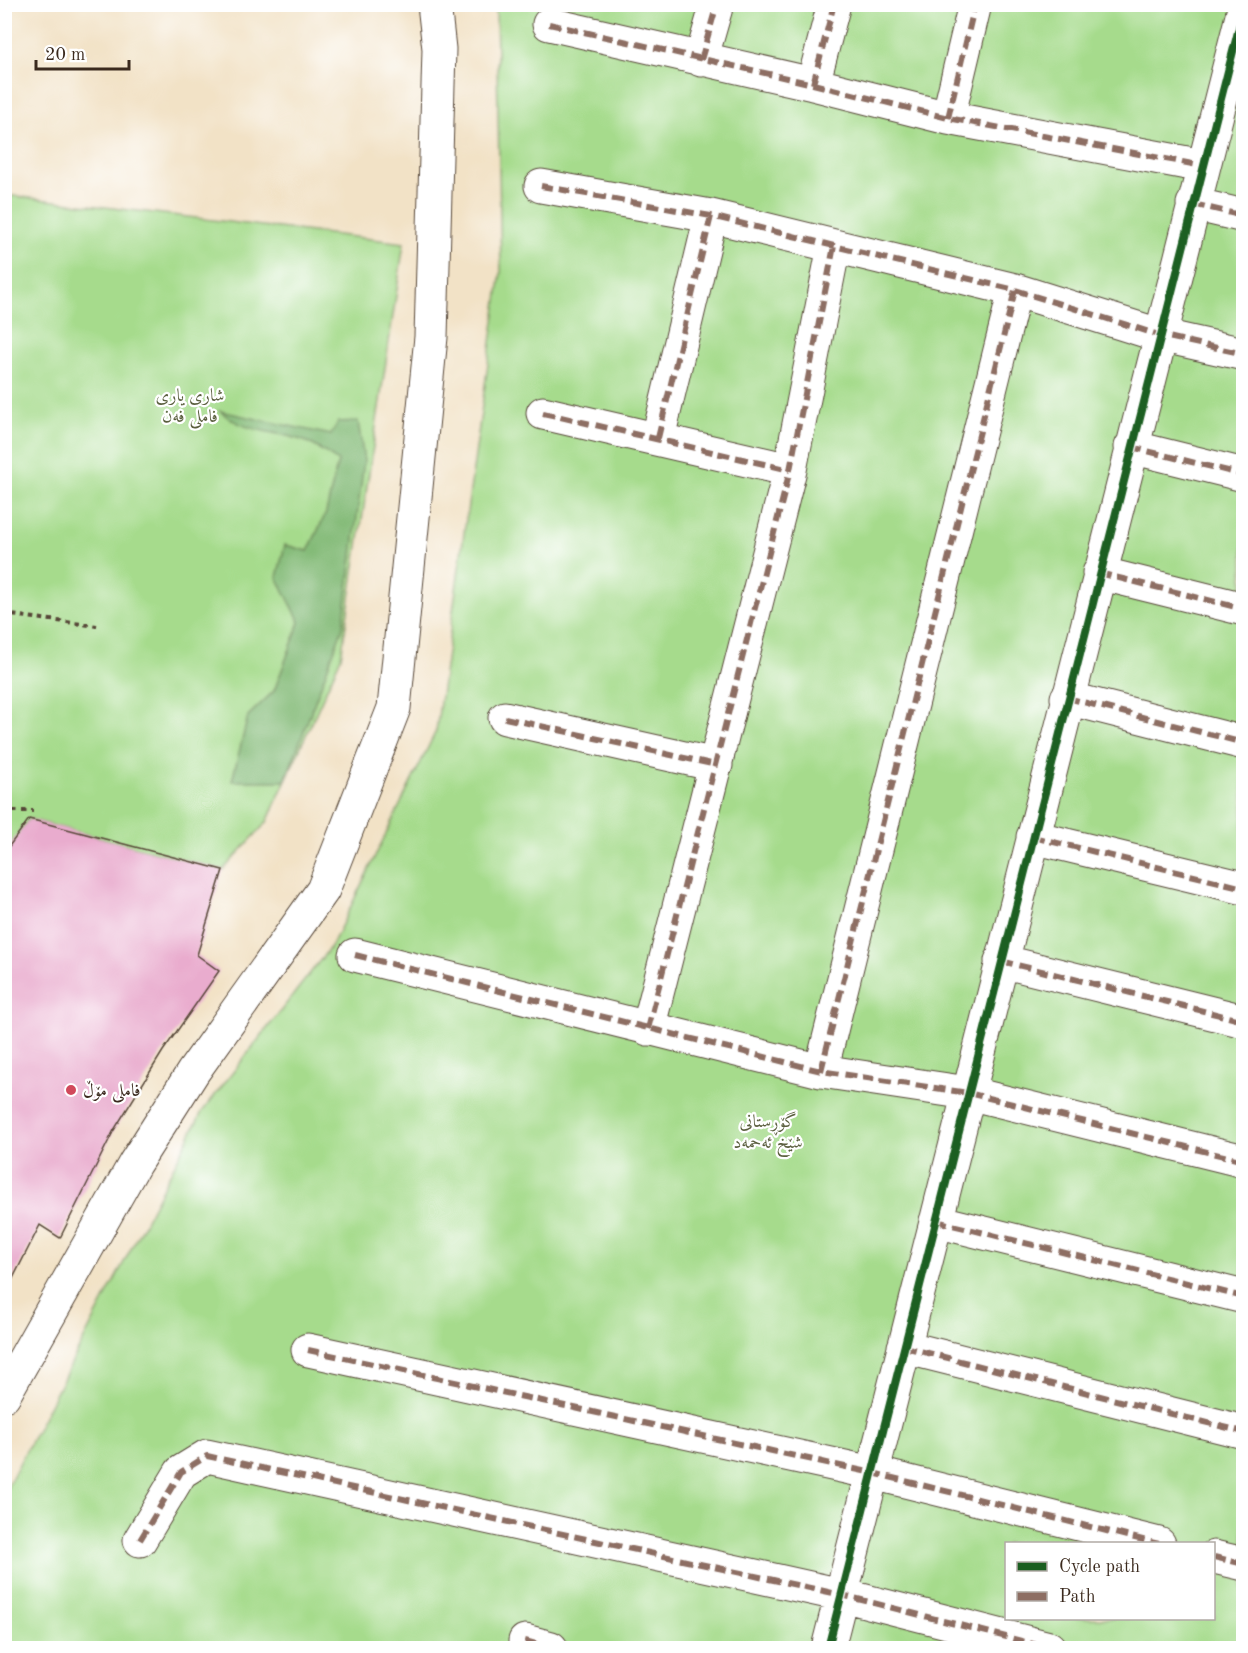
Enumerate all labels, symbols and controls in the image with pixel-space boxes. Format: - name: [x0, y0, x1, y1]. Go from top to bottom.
- scale bar: [36, 33, 129, 71]
- text: 20 m: [45, 46, 85, 64]
- park label: شاری یاری فاملی فەن: [156, 387, 224, 429]
- place label: فاملی مۆڵ: [83, 1080, 141, 1103]
- marker: فاملی مۆڵ: [64, 1083, 78, 1097]
- park label: گۆڕستانی شێخ ئەحمەد: [733, 1111, 803, 1158]
- legend: [1005, 1542, 1215, 1620]
- text: Cycle path: [1059, 1558, 1140, 1576]
- text: Path: [1059, 1588, 1096, 1606]

